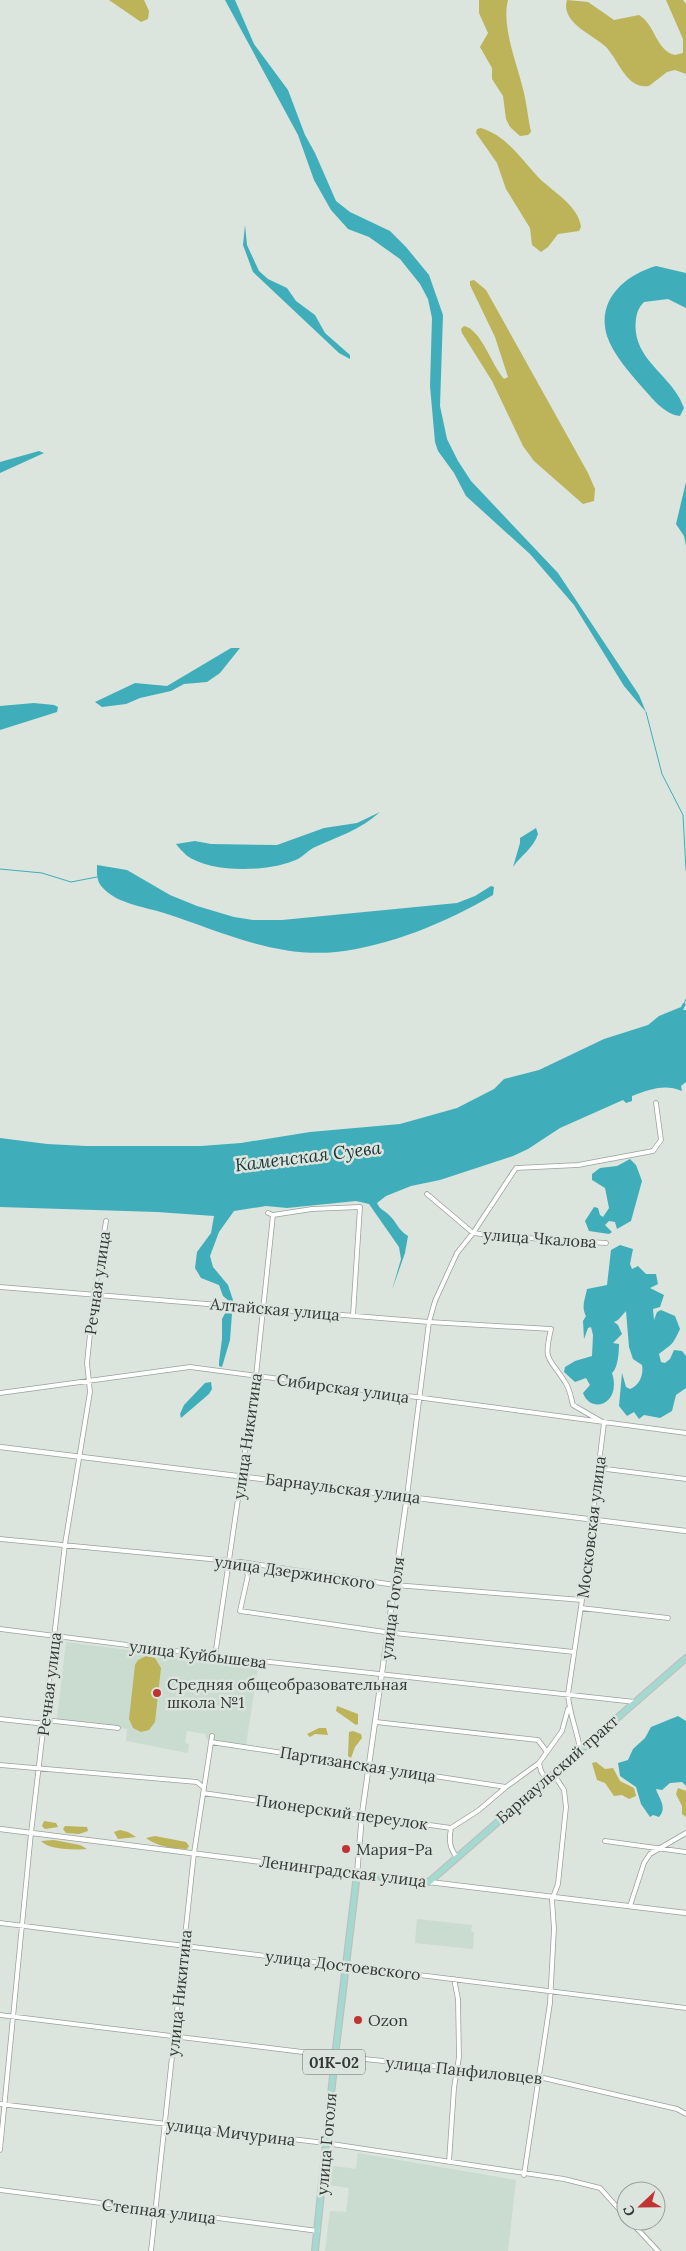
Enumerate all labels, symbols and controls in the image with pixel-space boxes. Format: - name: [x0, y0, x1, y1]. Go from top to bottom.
- water label: Каменская Суева: [234, 1136, 383, 1176]
- street label: улица Чкалова: [483, 1224, 597, 1252]
- street label: Речная улица: [80, 1230, 114, 1336]
- street label: Алтайская улица: [208, 1293, 341, 1325]
- street label: Сибирская улица: [275, 1369, 411, 1407]
- street label: улица Никитина: [228, 1372, 266, 1500]
- street label: Московская улица: [572, 1455, 610, 1599]
- street label: Барнаульская улица: [264, 1469, 422, 1507]
- street label: улица Дзержинского: [213, 1551, 377, 1593]
- street label: улица Гоголя: [376, 1556, 408, 1660]
- street label: Речная улица: [33, 1631, 65, 1737]
- street label: улица Куйбышева: [128, 1636, 268, 1672]
- place label: Средняя общеобразовательная школа №1: [167, 1674, 408, 1712]
- marker: Средняя общеобразовательная школа №1: [151, 1687, 163, 1699]
- street label: Барнаульский тракт: [492, 1710, 622, 1828]
- street label: Партизанская улица: [279, 1742, 437, 1786]
- street label: Пионерский переулок: [255, 1790, 430, 1834]
- place label: Мария-Ра: [356, 1839, 433, 1859]
- marker: Мария-Ра: [340, 1843, 352, 1855]
- street label: Ленинградская улица: [258, 1851, 428, 1891]
- street label: улица Никитина: [162, 1929, 196, 2057]
- street label: улица Достоевского: [264, 1946, 422, 1984]
- place label: Ozon: [368, 2010, 408, 2030]
- marker: Ozon: [352, 2014, 364, 2026]
- road number: 01К-02: [303, 2050, 365, 2074]
- street label: улица Панфиловцев: [385, 2052, 543, 2088]
- street label: улица Гоголя: [312, 2092, 340, 2196]
- street label: улица Мичурина: [165, 2114, 297, 2150]
- north arrow: [616, 2181, 666, 2231]
- street label: Степная улица: [101, 2194, 217, 2228]
- text: С: [619, 2203, 639, 2219]

